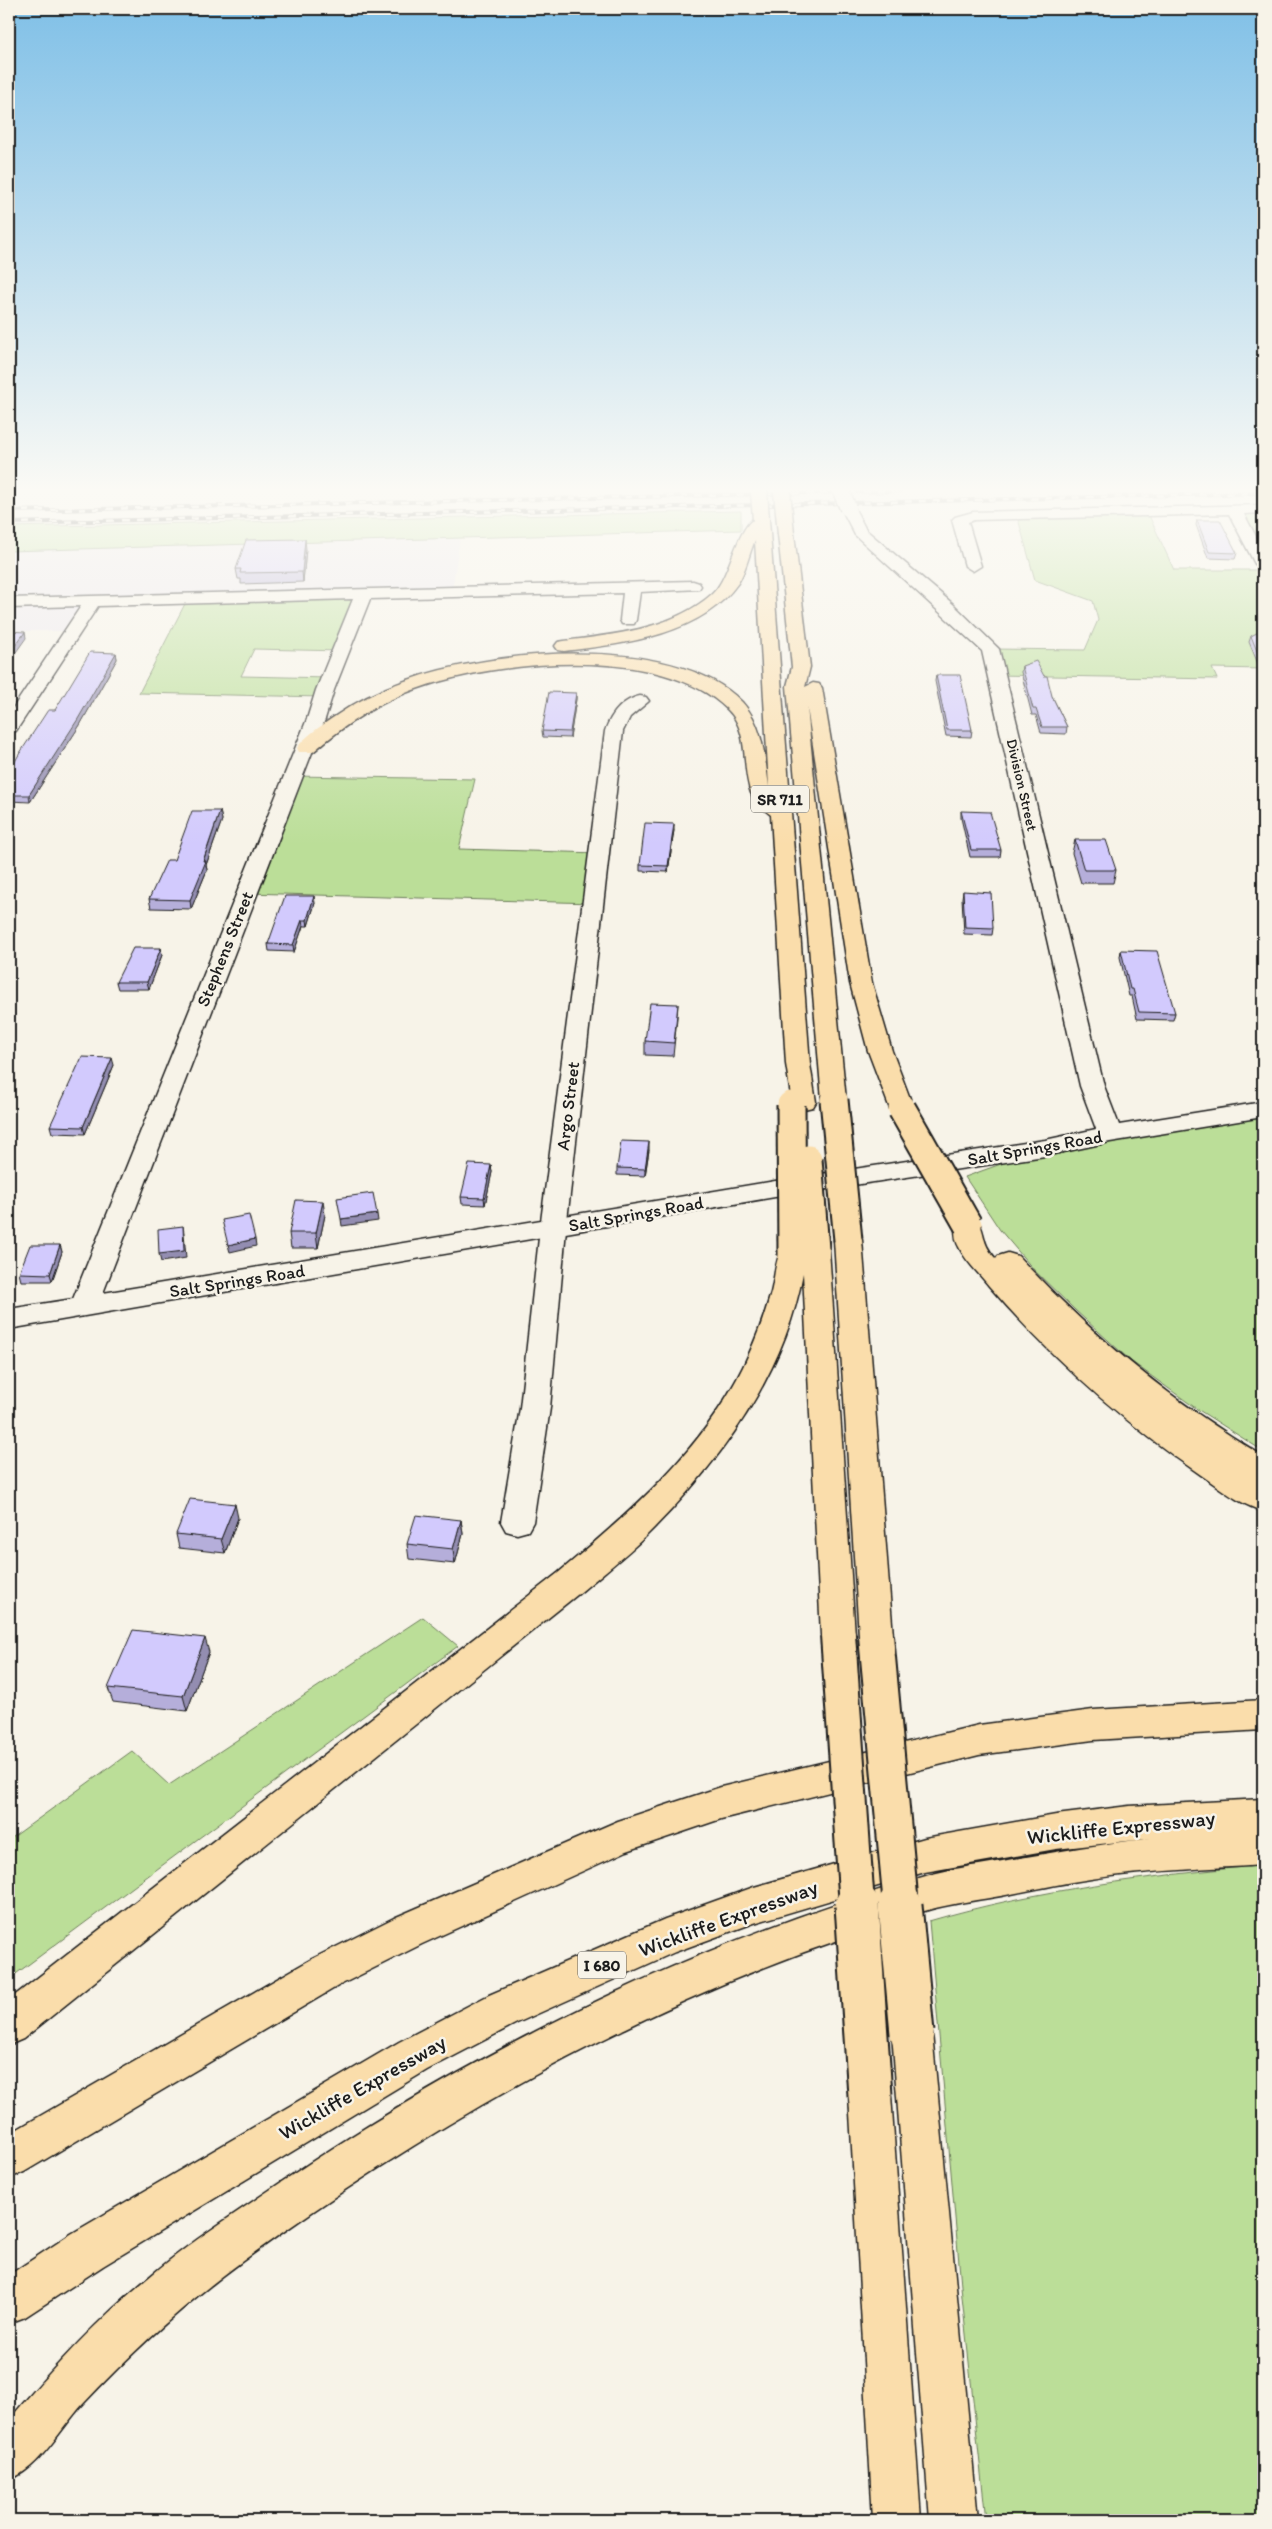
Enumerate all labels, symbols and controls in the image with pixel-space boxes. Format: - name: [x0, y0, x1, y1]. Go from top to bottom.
- street label: Division Street: [1003, 737, 1041, 833]
- road number: SR 711: [751, 786, 809, 812]
- street label: Stephens Street: [192, 888, 258, 1010]
- street label: Argo Street: [552, 1060, 584, 1152]
- street label: Salt Springs Road: [966, 1125, 1105, 1171]
- street label: Salt Springs Road: [567, 1191, 706, 1237]
- street label: Salt Springs Road: [168, 1259, 307, 1303]
- street label: Wickliffe Expressway: [1026, 1805, 1216, 1849]
- street label: Wickliffe Expressway: [635, 1874, 821, 1962]
- road number: I 680: [578, 1952, 626, 1978]
- street label: Wickliffe Expressway: [274, 2029, 450, 2145]

